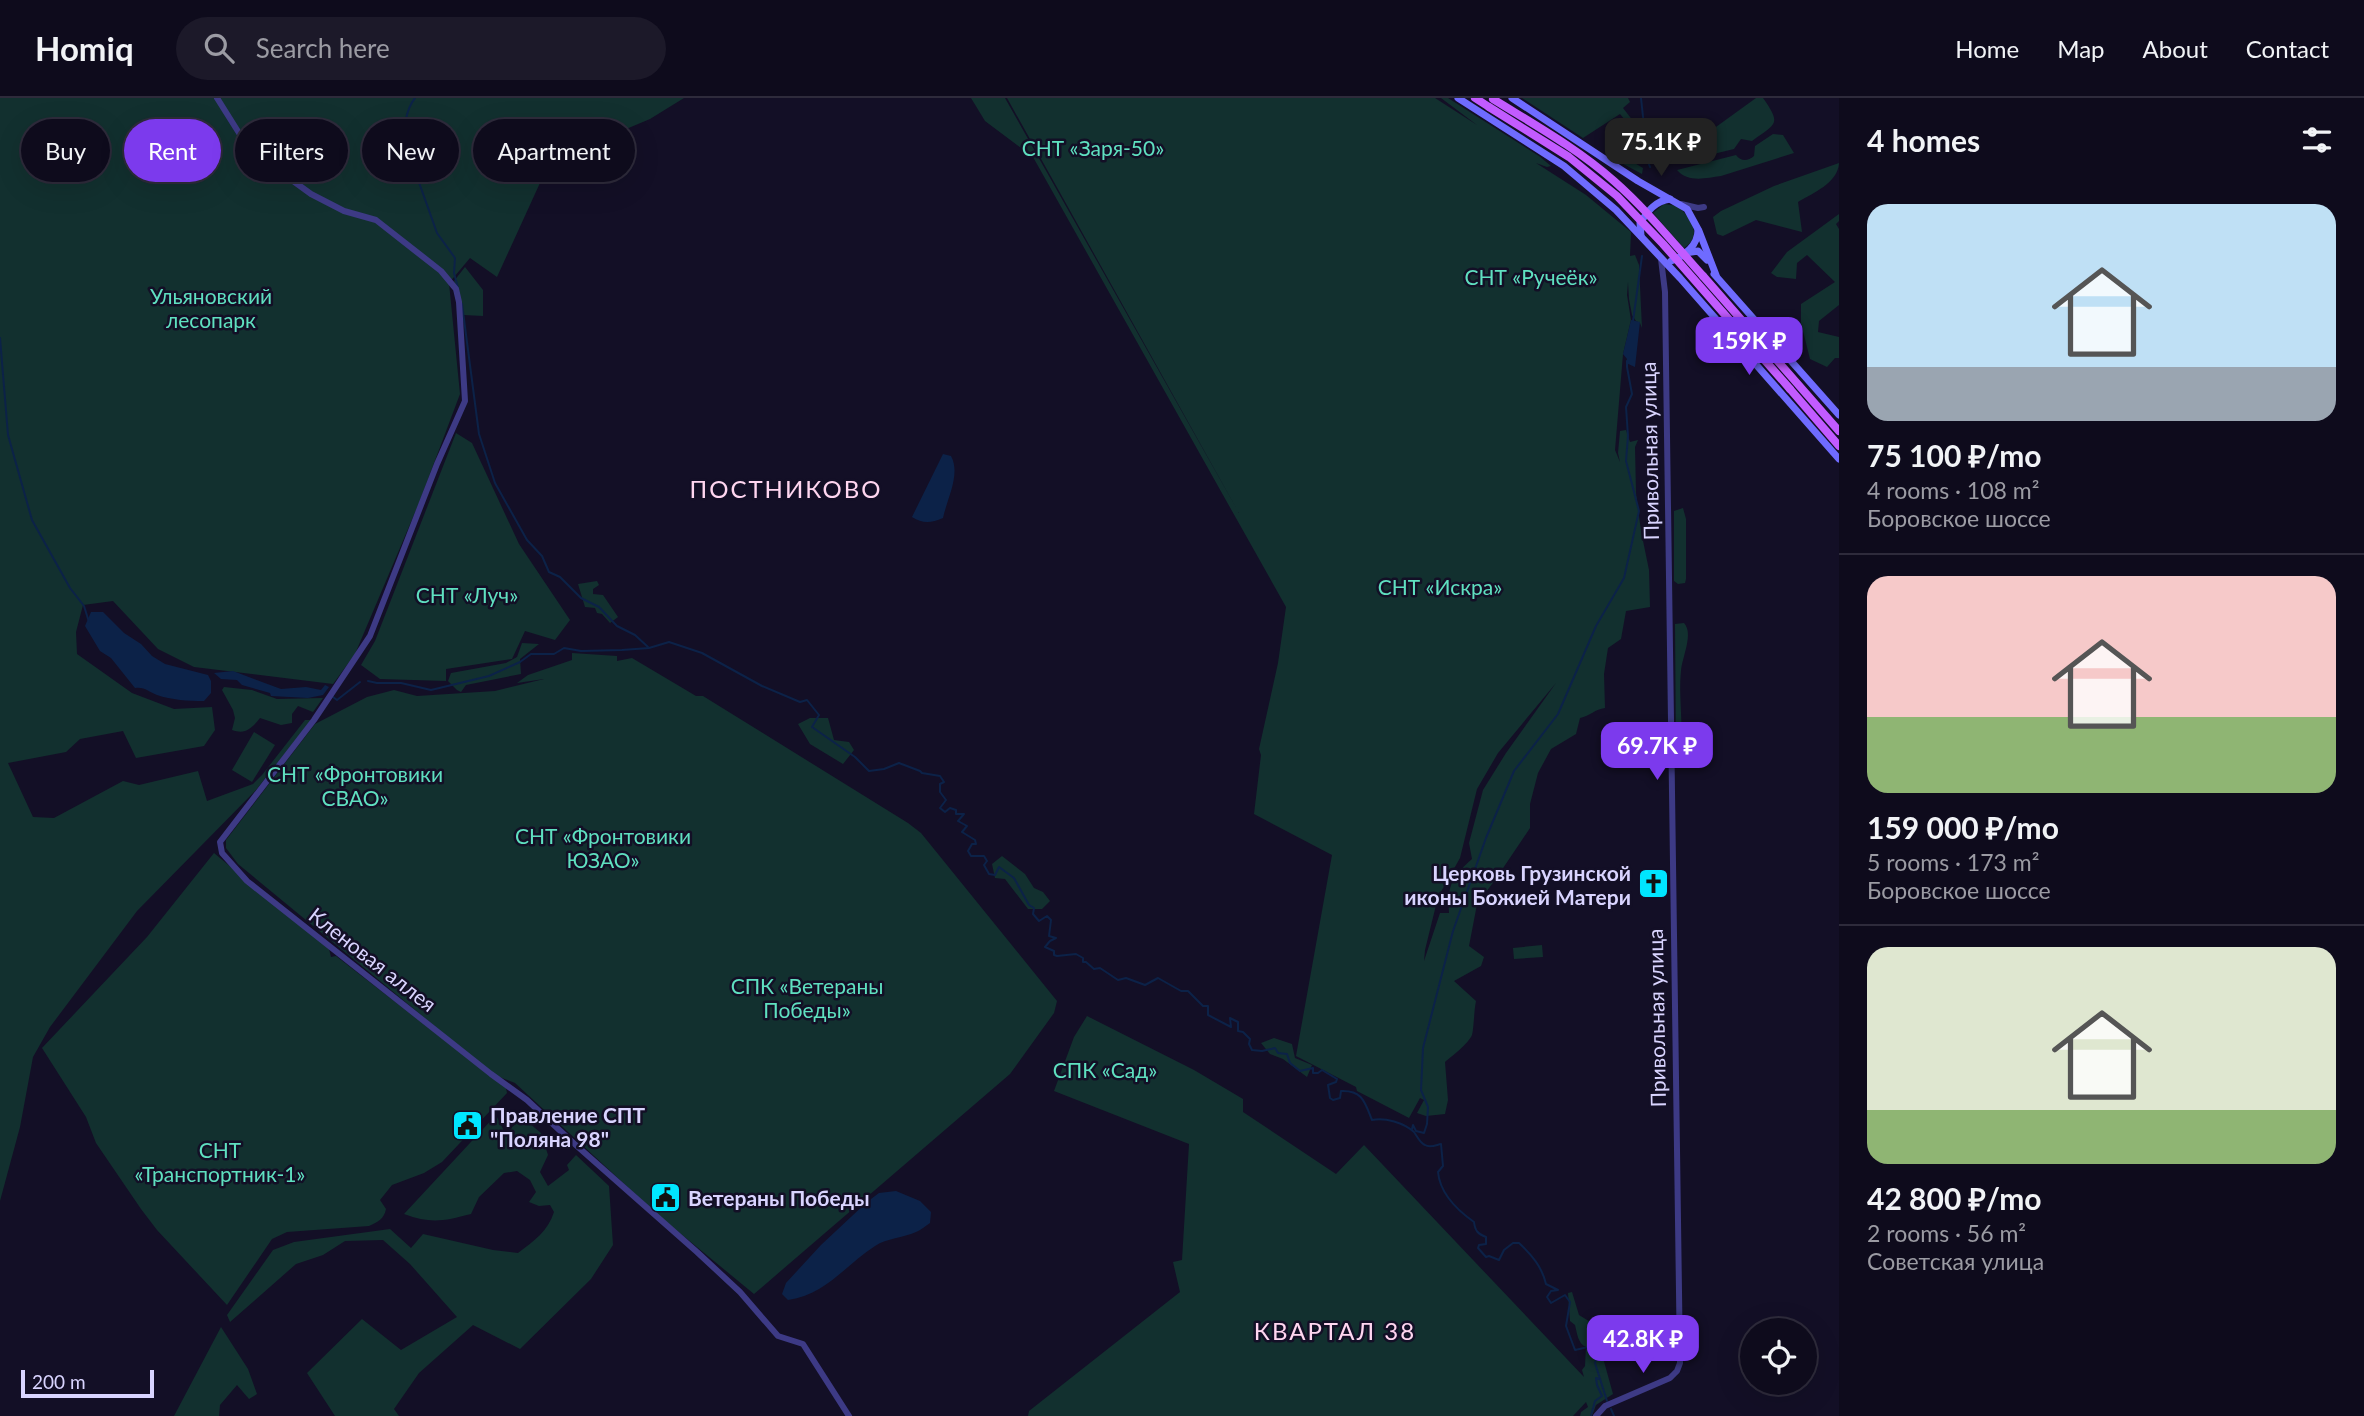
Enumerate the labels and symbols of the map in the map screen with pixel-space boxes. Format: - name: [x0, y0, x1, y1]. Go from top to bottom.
- pin: 75.1K ₽: [1596, 118, 1726, 178]
- park label: СНТ «Заря-50»: [1022, 135, 1164, 160]
- park label: СНТ «Ручеёк»: [1464, 264, 1598, 289]
- park label: Ульяновский лесопарк: [150, 283, 272, 332]
- pin: 159K ₽: [1692, 317, 1806, 377]
- street label: Привольная улица: [1635, 361, 1663, 541]
- district label: ПОСТНИКОВО: [690, 474, 882, 503]
- park label: СНТ «Искра»: [1378, 574, 1502, 599]
- park label: СНТ «Луч»: [416, 582, 518, 607]
- pin: 69.7K ₽: [1592, 722, 1722, 782]
- park label: СНТ «Фронтовики СВАО»: [267, 761, 443, 810]
- park label: СНТ «Фронтовики ЮЗАО»: [515, 823, 691, 872]
- place label: Церковь Грузинской иконы Божией Матери: [1404, 860, 1631, 909]
- church icon: Церковь Грузинской иконы Божией Матери: [1637, 867, 1671, 901]
- street label: Кленовая аллея: [305, 902, 441, 1016]
- street label: Привольная улица: [1642, 928, 1670, 1108]
- park label: СПК «Ветераны Победы»: [731, 973, 883, 1022]
- park label: СПК «Сад»: [1053, 1057, 1157, 1082]
- place label: Правление СПТ "Поляна 98": [490, 1102, 645, 1151]
- public building icon: Правление СПТ "Поляна 98": [450, 1109, 484, 1143]
- park label: СНТ «Транспортник-1»: [135, 1137, 305, 1186]
- public building icon: Ветераны Победы: [648, 1180, 682, 1214]
- place label: Ветераны Победы: [688, 1185, 870, 1210]
- district label: КВАРТАЛ 38: [1254, 1316, 1416, 1345]
- pin: 42.8K ₽: [1578, 1316, 1708, 1375]
- scale bar: [21, 1367, 154, 1399]

